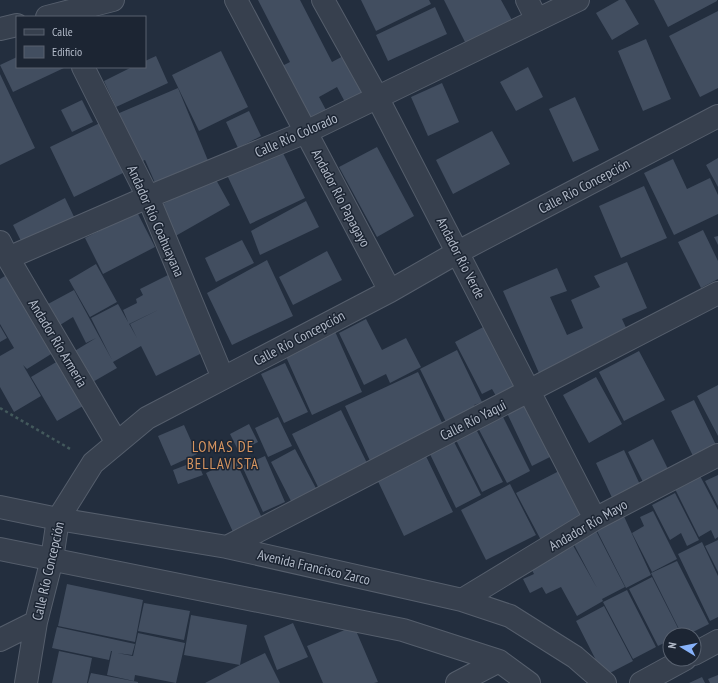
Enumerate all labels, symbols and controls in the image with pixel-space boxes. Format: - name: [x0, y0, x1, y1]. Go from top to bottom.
- legend: [16, 16, 146, 68]
- text: Calle: [52, 24, 73, 39]
- text: Edificio: [52, 44, 82, 59]
- street label: Calle Río Colorado: [252, 109, 340, 161]
- street label: Andador Río Papagayo: [308, 146, 374, 250]
- street label: Calle Río Concepción: [535, 154, 633, 218]
- street label: Andador Río Coahuayana: [123, 162, 189, 280]
- street label: Andador Río Verde: [433, 214, 489, 302]
- street label: Andador Río Armería: [25, 296, 91, 390]
- street label: Calle Río Concepción: [250, 306, 348, 370]
- street label: Calle Río Yaqui: [437, 396, 509, 444]
- district label: LOMAS DE BELLAVISTA: [187, 437, 259, 473]
- street label: Andador Río Mayo: [545, 495, 631, 555]
- street label: Calle Río Concepción: [28, 520, 68, 622]
- street label: Avenida Francisco Zarco: [256, 545, 372, 589]
- north arrow: [662, 627, 702, 667]
- text: N: [665, 641, 680, 649]

